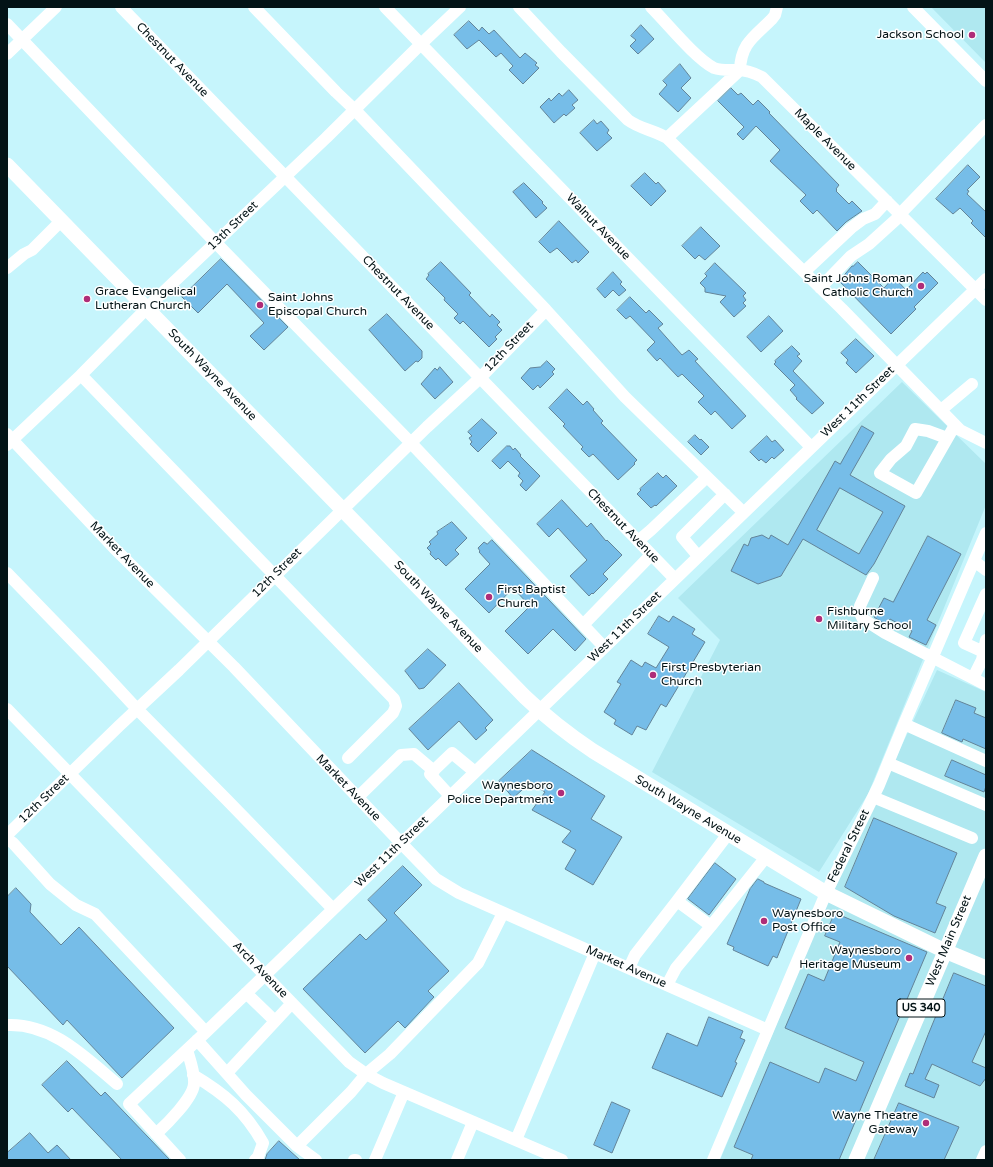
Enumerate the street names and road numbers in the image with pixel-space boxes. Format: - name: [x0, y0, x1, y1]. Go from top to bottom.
- street label: Chestnut Avenue: [133, 20, 211, 100]
- street label: Maple Avenue: [791, 106, 859, 174]
- street label: Walnut Avenue: [563, 191, 633, 263]
- street label: 13th Street: [205, 198, 261, 254]
- street label: Chestnut Avenue: [359, 253, 437, 333]
- street label: 12th Street: [481, 319, 537, 375]
- street label: South Wayne Avenue: [164, 326, 260, 424]
- street label: West 11th Street: [818, 363, 898, 441]
- street label: Chestnut Avenue: [584, 486, 662, 566]
- street label: Market Avenue: [87, 519, 157, 591]
- street label: 12th Street: [249, 545, 305, 601]
- street label: South Wayne Avenue: [390, 558, 486, 656]
- street label: West 11th Street: [585, 588, 665, 666]
- street label: Market Avenue: [313, 752, 383, 824]
- street label: 12th Street: [16, 771, 72, 827]
- street label: South Wayne Avenue: [632, 772, 744, 848]
- street label: Federal Street: [825, 807, 873, 885]
- street label: West 11th Street: [352, 813, 432, 891]
- street label: West Main Street: [923, 893, 975, 989]
- street label: Arch Avenue: [229, 939, 291, 1001]
- street label: Market Avenue: [583, 943, 669, 991]
- road number: US 340: [897, 999, 945, 1017]

